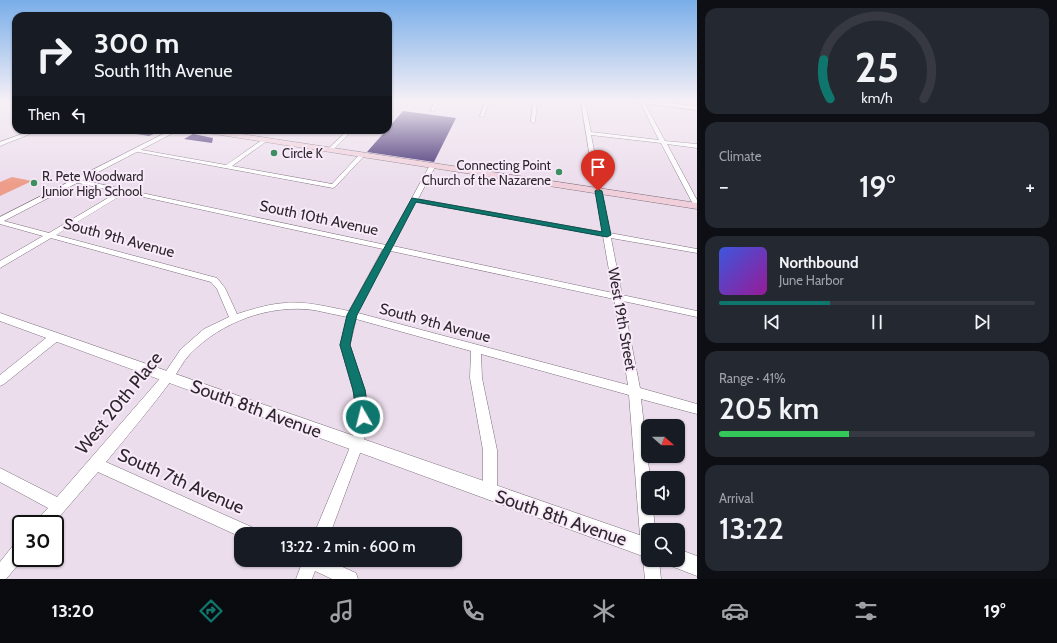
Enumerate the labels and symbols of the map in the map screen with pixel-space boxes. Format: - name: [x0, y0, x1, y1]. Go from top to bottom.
- place label: Circle K: [282, 145, 324, 161]
- marker: Circle K: [269, 148, 279, 158]
- pin: [581, 150, 615, 191]
- place label: Connecting Point Church of the Nazarene: [422, 157, 552, 188]
- marker: Connecting Point Church of the Nazarene: [554, 167, 564, 177]
- place label: R. Pete Woodward Junior High School: [41, 168, 143, 199]
- marker: R. Pete Woodward Junior High School: [29, 178, 39, 188]
- street label: South 10th Avenue: [258, 197, 380, 239]
- street label: South 9th Avenue: [62, 215, 177, 262]
- street label: West 19th Street: [604, 266, 640, 372]
- street label: South 9th Avenue: [378, 300, 493, 347]
- street label: West 20th Place: [71, 347, 167, 459]
- street label: South 8th Avenue: [188, 375, 324, 443]
- position arrow: [342, 396, 384, 438]
- north arrow: [641, 419, 685, 463]
- street label: South 7th Avenue: [115, 443, 247, 519]
- street label: South 8th Avenue: [492, 485, 630, 551]
- speed limit sign: 30: [12, 515, 64, 567]

